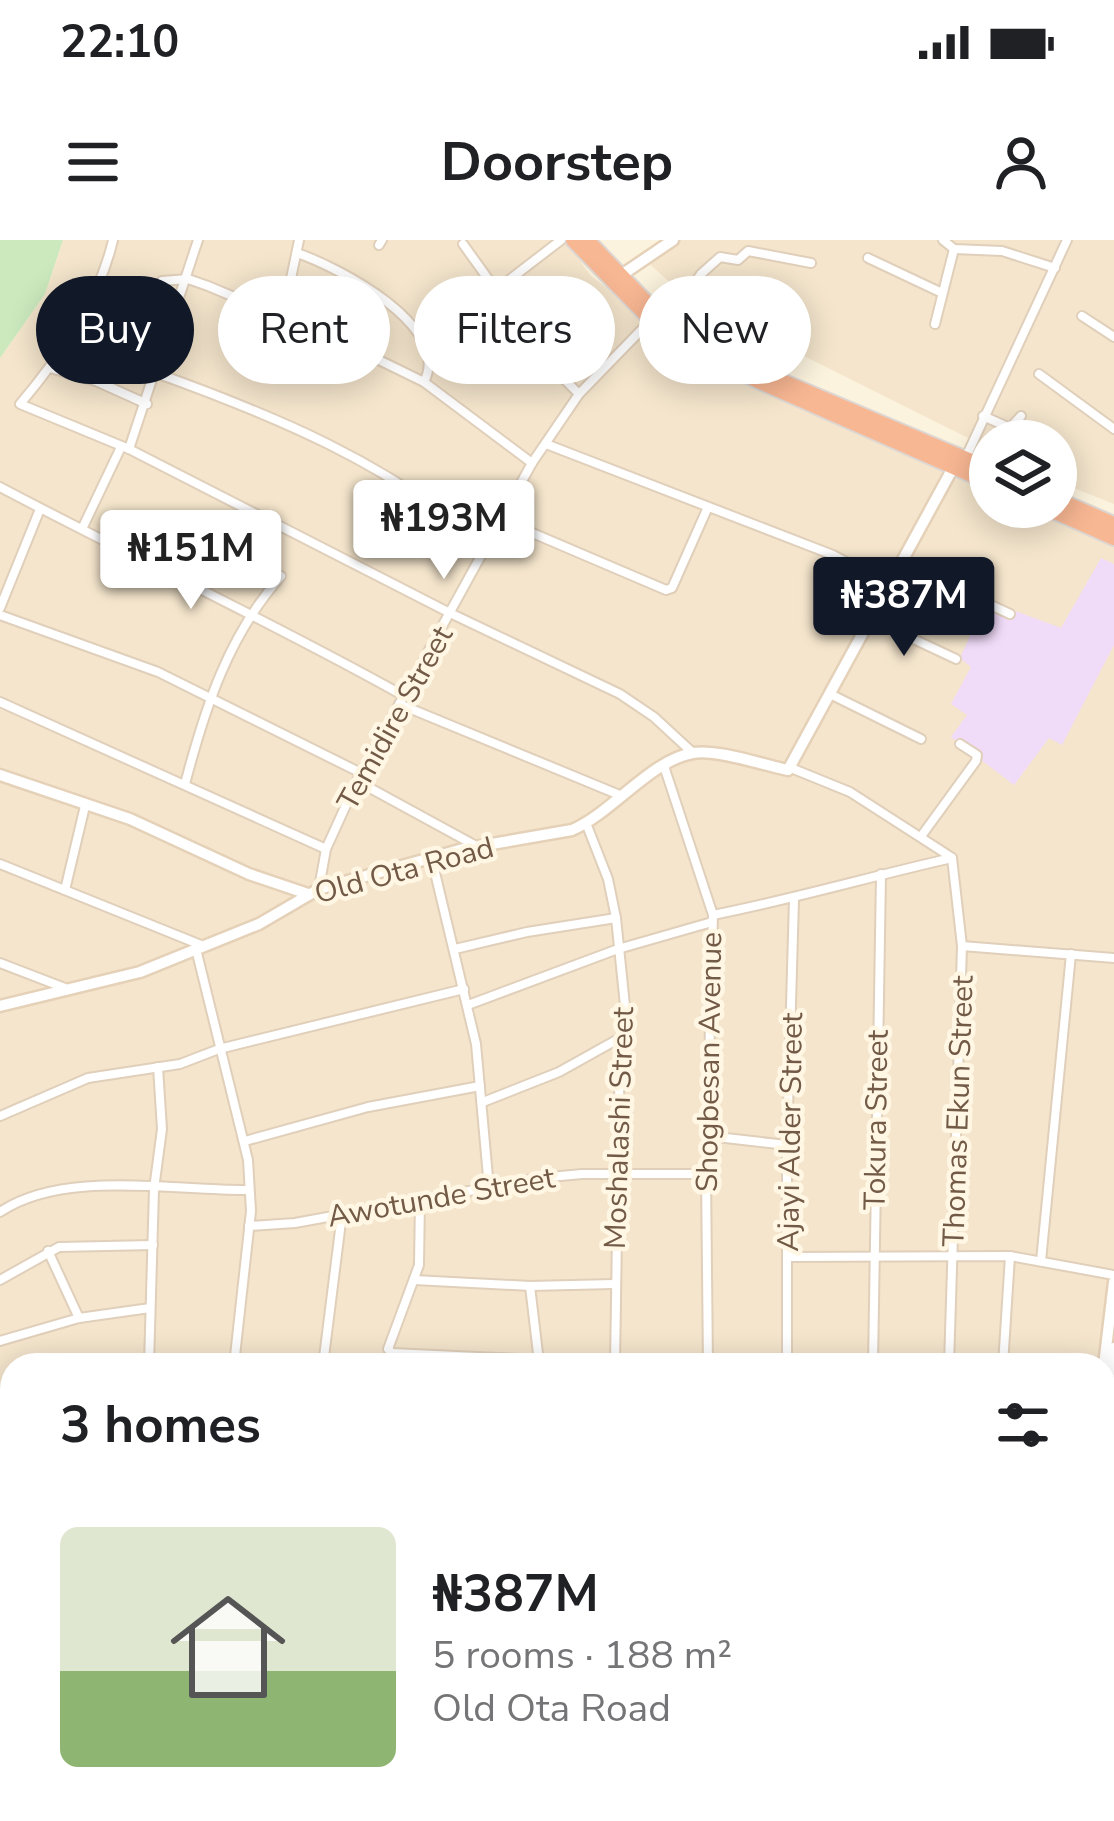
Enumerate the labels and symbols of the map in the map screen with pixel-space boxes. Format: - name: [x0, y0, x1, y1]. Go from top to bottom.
- pin: ₦193M: [360, 480, 528, 582]
- pin: ₦151M: [107, 510, 275, 612]
- pin: ₦387M: [820, 557, 988, 659]
- street label: Temidire Street: [328, 618, 463, 818]
- street label: Old Ota Road: [310, 827, 498, 914]
- street label: Shogbesan Avenue: [687, 931, 732, 1193]
- street label: Thomas Ekun Street: [933, 974, 984, 1247]
- street label: Moshalashi Street: [595, 1006, 644, 1250]
- street label: Ajayi Alder Street: [768, 1012, 813, 1252]
- street label: Tokura Street: [854, 1029, 899, 1211]
- street label: Awotunde Street: [324, 1157, 558, 1238]

